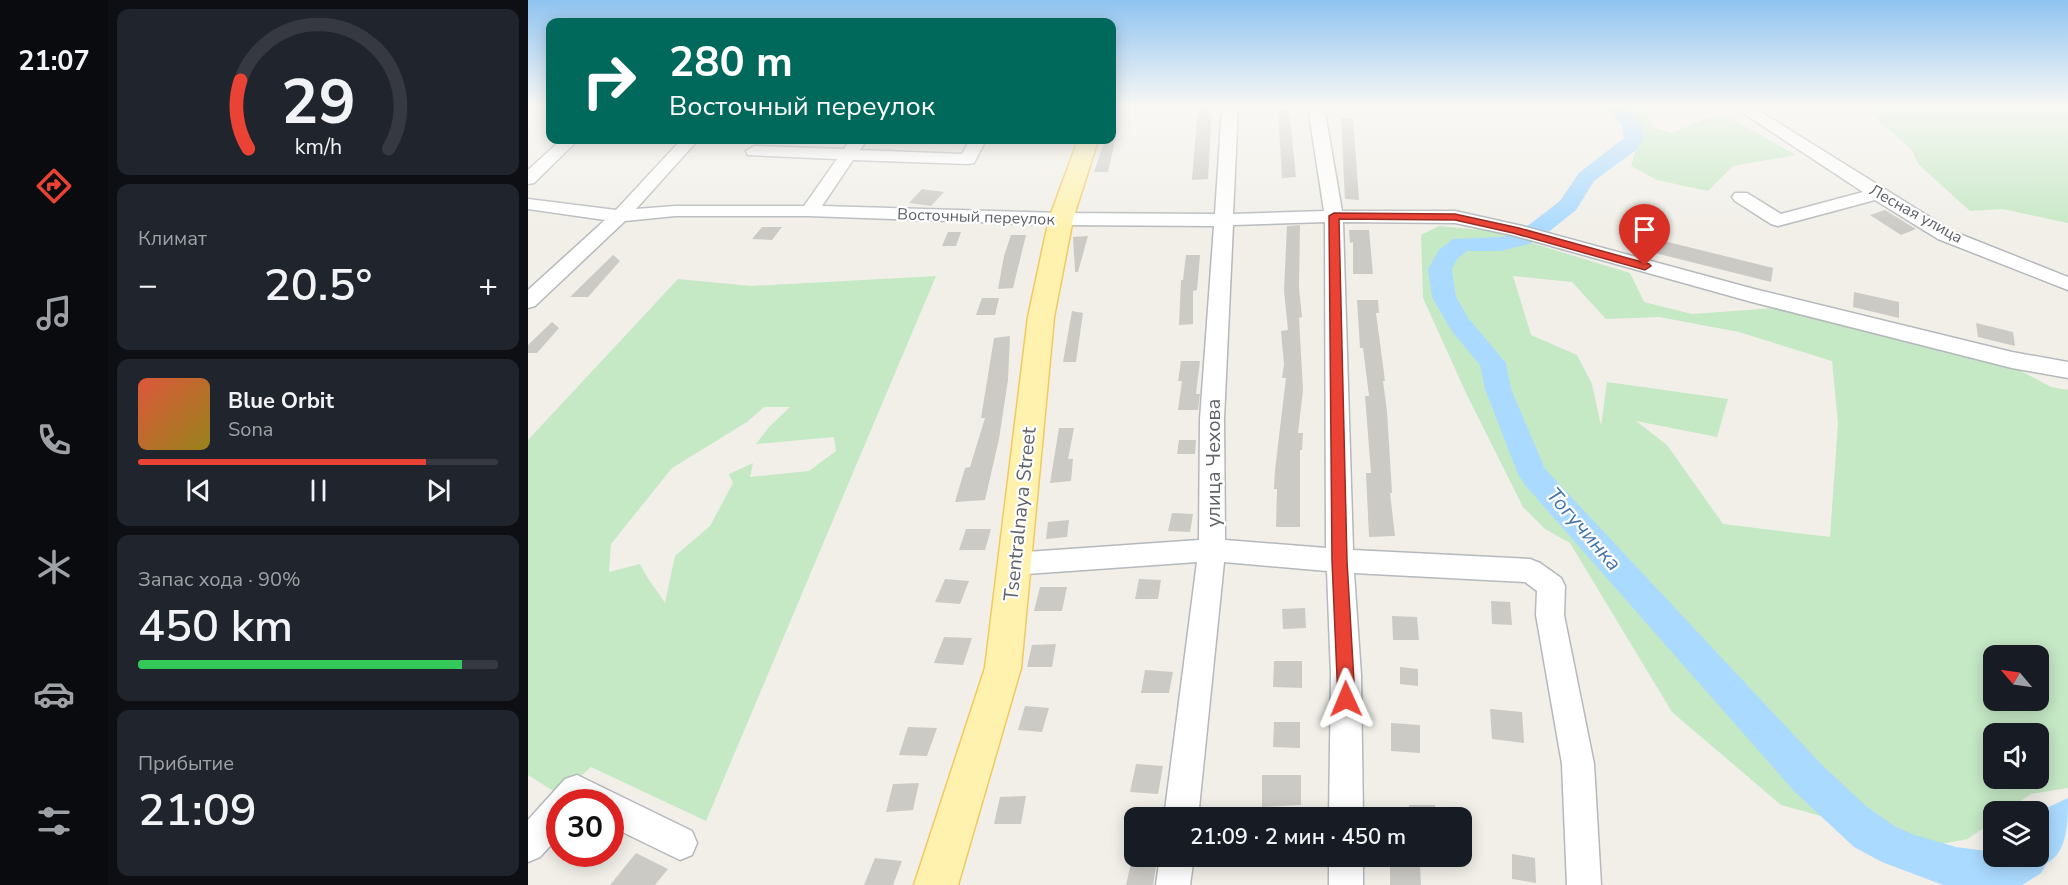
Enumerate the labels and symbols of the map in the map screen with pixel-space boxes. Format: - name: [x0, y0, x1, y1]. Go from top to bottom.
- street label: Лесная улица: [1865, 179, 1967, 249]
- street label: Восточный переулок: [897, 203, 1056, 231]
- pin: [1619, 204, 1670, 266]
- street label: улица Чехова: [1200, 399, 1227, 527]
- street label: Tsentralnaya Street: [997, 425, 1043, 602]
- water label: Тогучинка: [1540, 481, 1628, 577]
- north arrow: [1983, 645, 2049, 711]
- position arrow: [1314, 667, 1378, 731]
- speed limit sign: 30: [546, 789, 624, 867]

